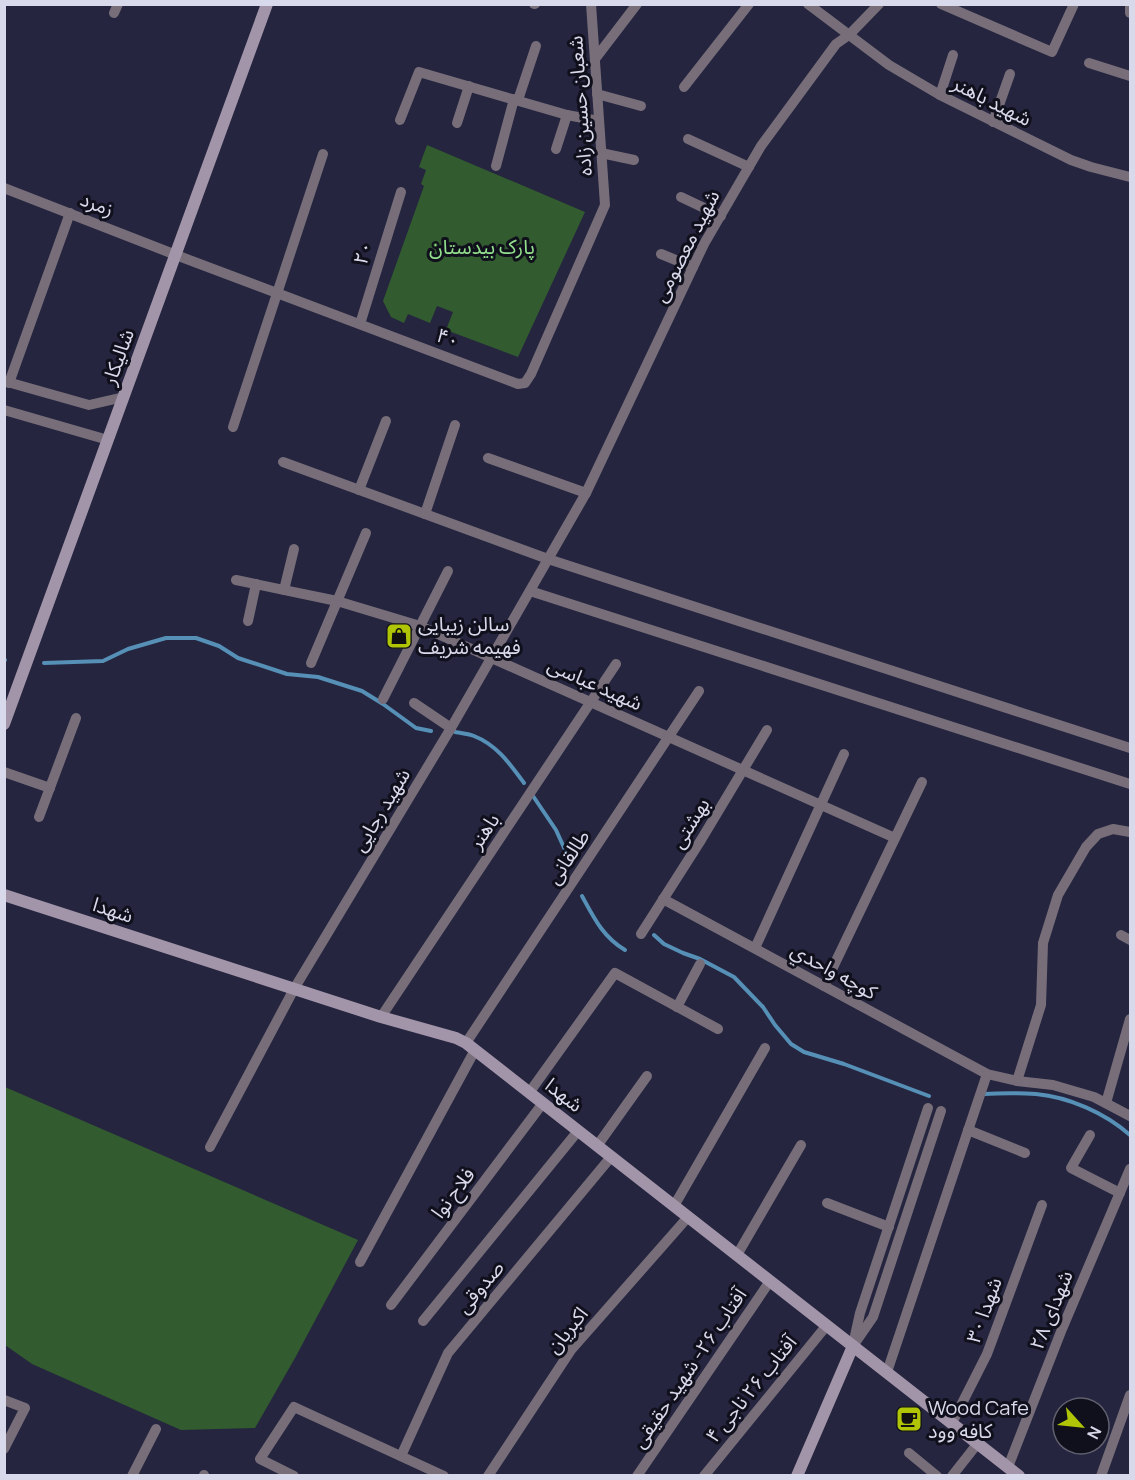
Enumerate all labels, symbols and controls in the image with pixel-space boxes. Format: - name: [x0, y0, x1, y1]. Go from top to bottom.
- street label: شعبان حسین زاده: [561, 35, 598, 177]
- street label: شهید باهنر: [947, 69, 1036, 132]
- street label: زمرد: [77, 185, 118, 222]
- street label: شهید معصومی: [646, 185, 725, 306]
- park label: پارک بیدستان: [429, 233, 535, 260]
- street label: ۲۰: [346, 238, 379, 268]
- street label: ۴۰: [433, 321, 464, 354]
- street label: شالیکار: [95, 325, 140, 389]
- place label: سالن زیبایی فهیمه شریف: [418, 610, 521, 660]
- shop icon: سالن زیبایی فهیمه شریف: [384, 621, 414, 651]
- street label: شهید عباسی: [544, 651, 647, 716]
- street label: شهید رجایی: [345, 763, 416, 856]
- street label: بهشتی: [664, 792, 716, 853]
- street label: باهنر: [461, 808, 505, 855]
- street label: طالقانی: [540, 824, 596, 889]
- street label: شهدا: [89, 890, 137, 929]
- street label: كوچه واحدي: [785, 936, 883, 1008]
- street label: شهدا: [540, 1071, 589, 1118]
- street label: فلاح نوا: [425, 1162, 482, 1225]
- street label: صدوقی: [450, 1255, 510, 1319]
- street label: شهدای ۲۸: [1022, 1266, 1079, 1353]
- street label: شهدا ۳۰: [959, 1273, 1008, 1346]
- street label: آفتاب ۲۶- شهید حقیقی: [625, 1281, 753, 1453]
- street label: اکبریان: [540, 1301, 594, 1359]
- street label: آفتاب ۲۶ ناجی ۴: [699, 1328, 803, 1448]
- place label: Wood Cafe کافه وود: [928, 1394, 1029, 1444]
- north arrow: [1051, 1396, 1111, 1456]
- cafe icon: Wood Cafe کافه وود: [894, 1404, 924, 1434]
- text: N: [1082, 1423, 1107, 1443]

